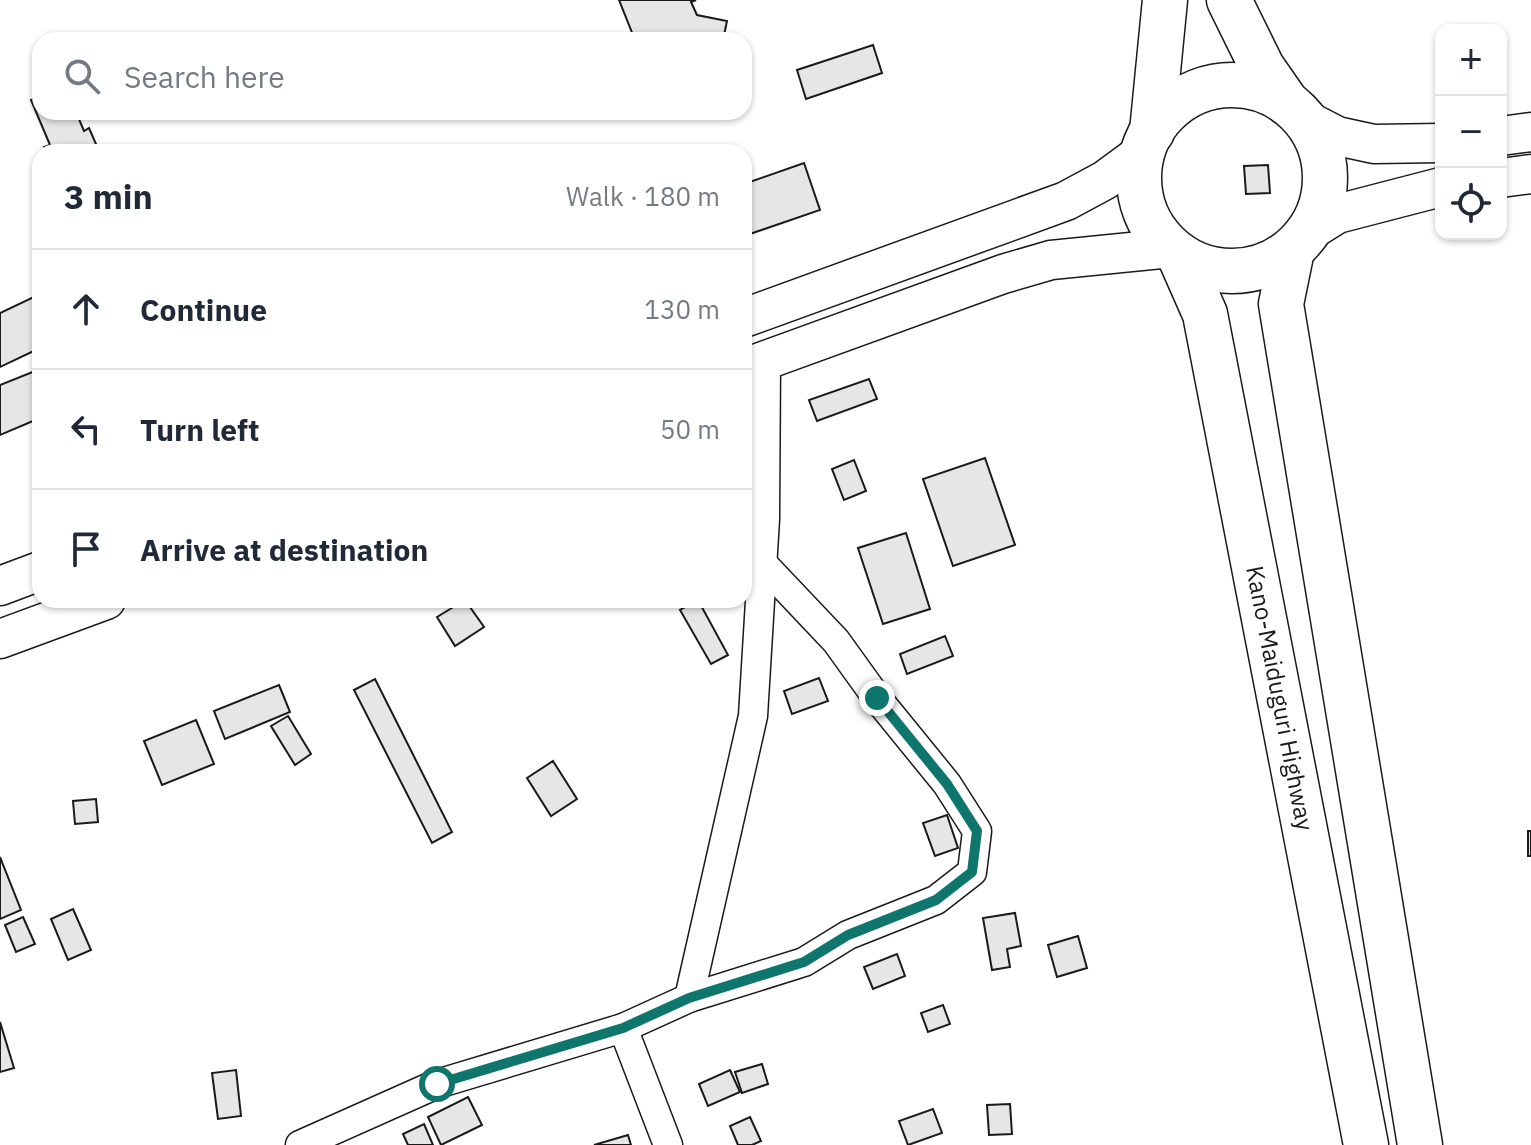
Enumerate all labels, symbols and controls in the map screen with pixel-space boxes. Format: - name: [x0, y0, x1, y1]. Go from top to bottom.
- map controls: [1435, 24, 1507, 240]
- button: +: [1435, 24, 1507, 96]
- search box: [32, 32, 752, 120]
- icon: search: [60, 54, 104, 98]
- text: Search here: [124, 57, 285, 96]
- button: −: [1435, 96, 1507, 168]
- button: locate: [1435, 168, 1507, 240]
- text: 3 min: [64, 174, 153, 218]
- text: Walk · 180 m: [566, 179, 720, 213]
- icon: ahead: [64, 287, 108, 331]
- text: Continue: [140, 290, 267, 329]
- text: 130 m: [644, 292, 720, 326]
- icon: left: [64, 407, 108, 451]
- text: Turn left: [140, 410, 259, 449]
- text: 50 m: [660, 412, 720, 446]
- icon: arrive: [64, 527, 108, 571]
- text: Arrive at destination: [140, 530, 428, 569]
- street label: Kano-Maiduguri Highway: [1239, 563, 1322, 833]
- route end: [859, 680, 895, 716]
- route start: [419, 1066, 455, 1102]

